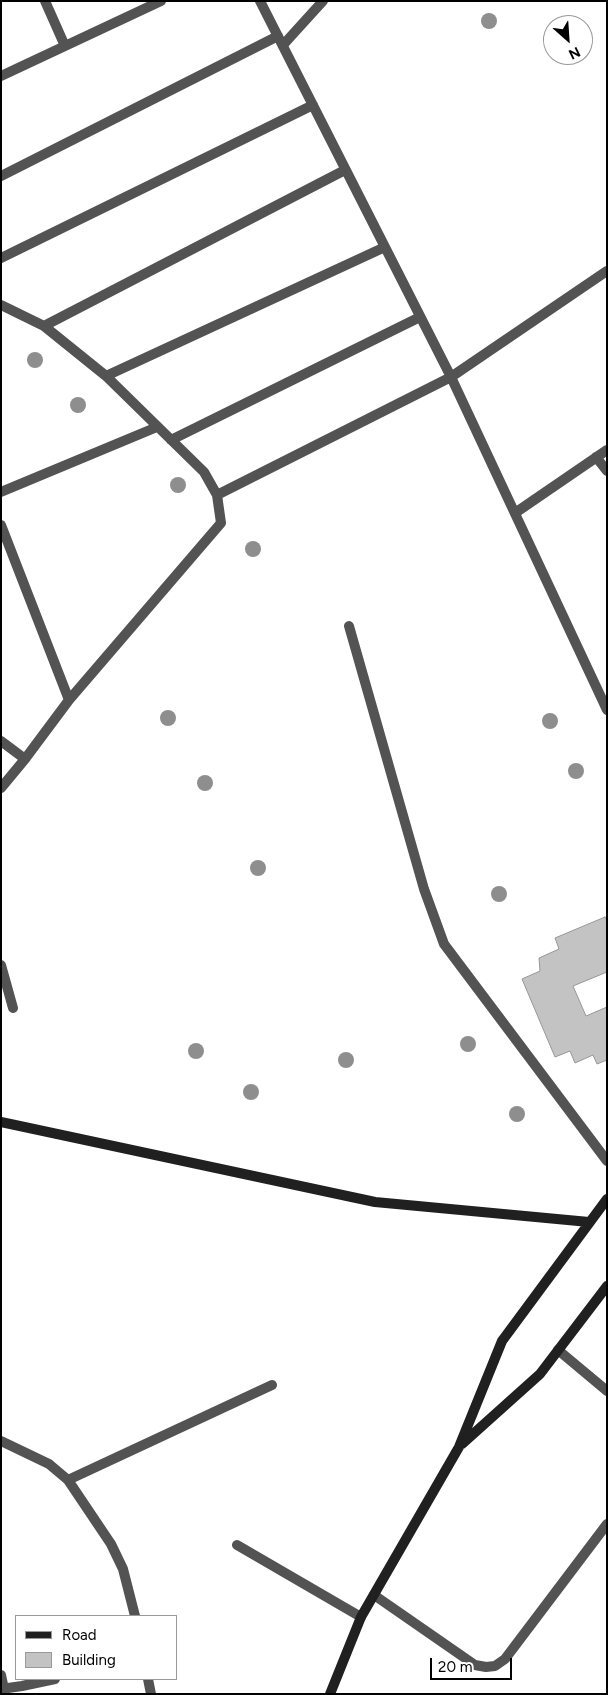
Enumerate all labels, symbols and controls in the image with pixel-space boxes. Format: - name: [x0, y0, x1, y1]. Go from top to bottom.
- north arrow: [543, 15, 593, 65]
- text: N: [566, 43, 583, 63]
- legend: [15, 1615, 178, 1680]
- text: Road: [62, 1626, 97, 1644]
- scale bar: [433, 1648, 516, 1680]
- text: Building: [62, 1651, 116, 1669]
- text: 20 m: [438, 1658, 472, 1676]

